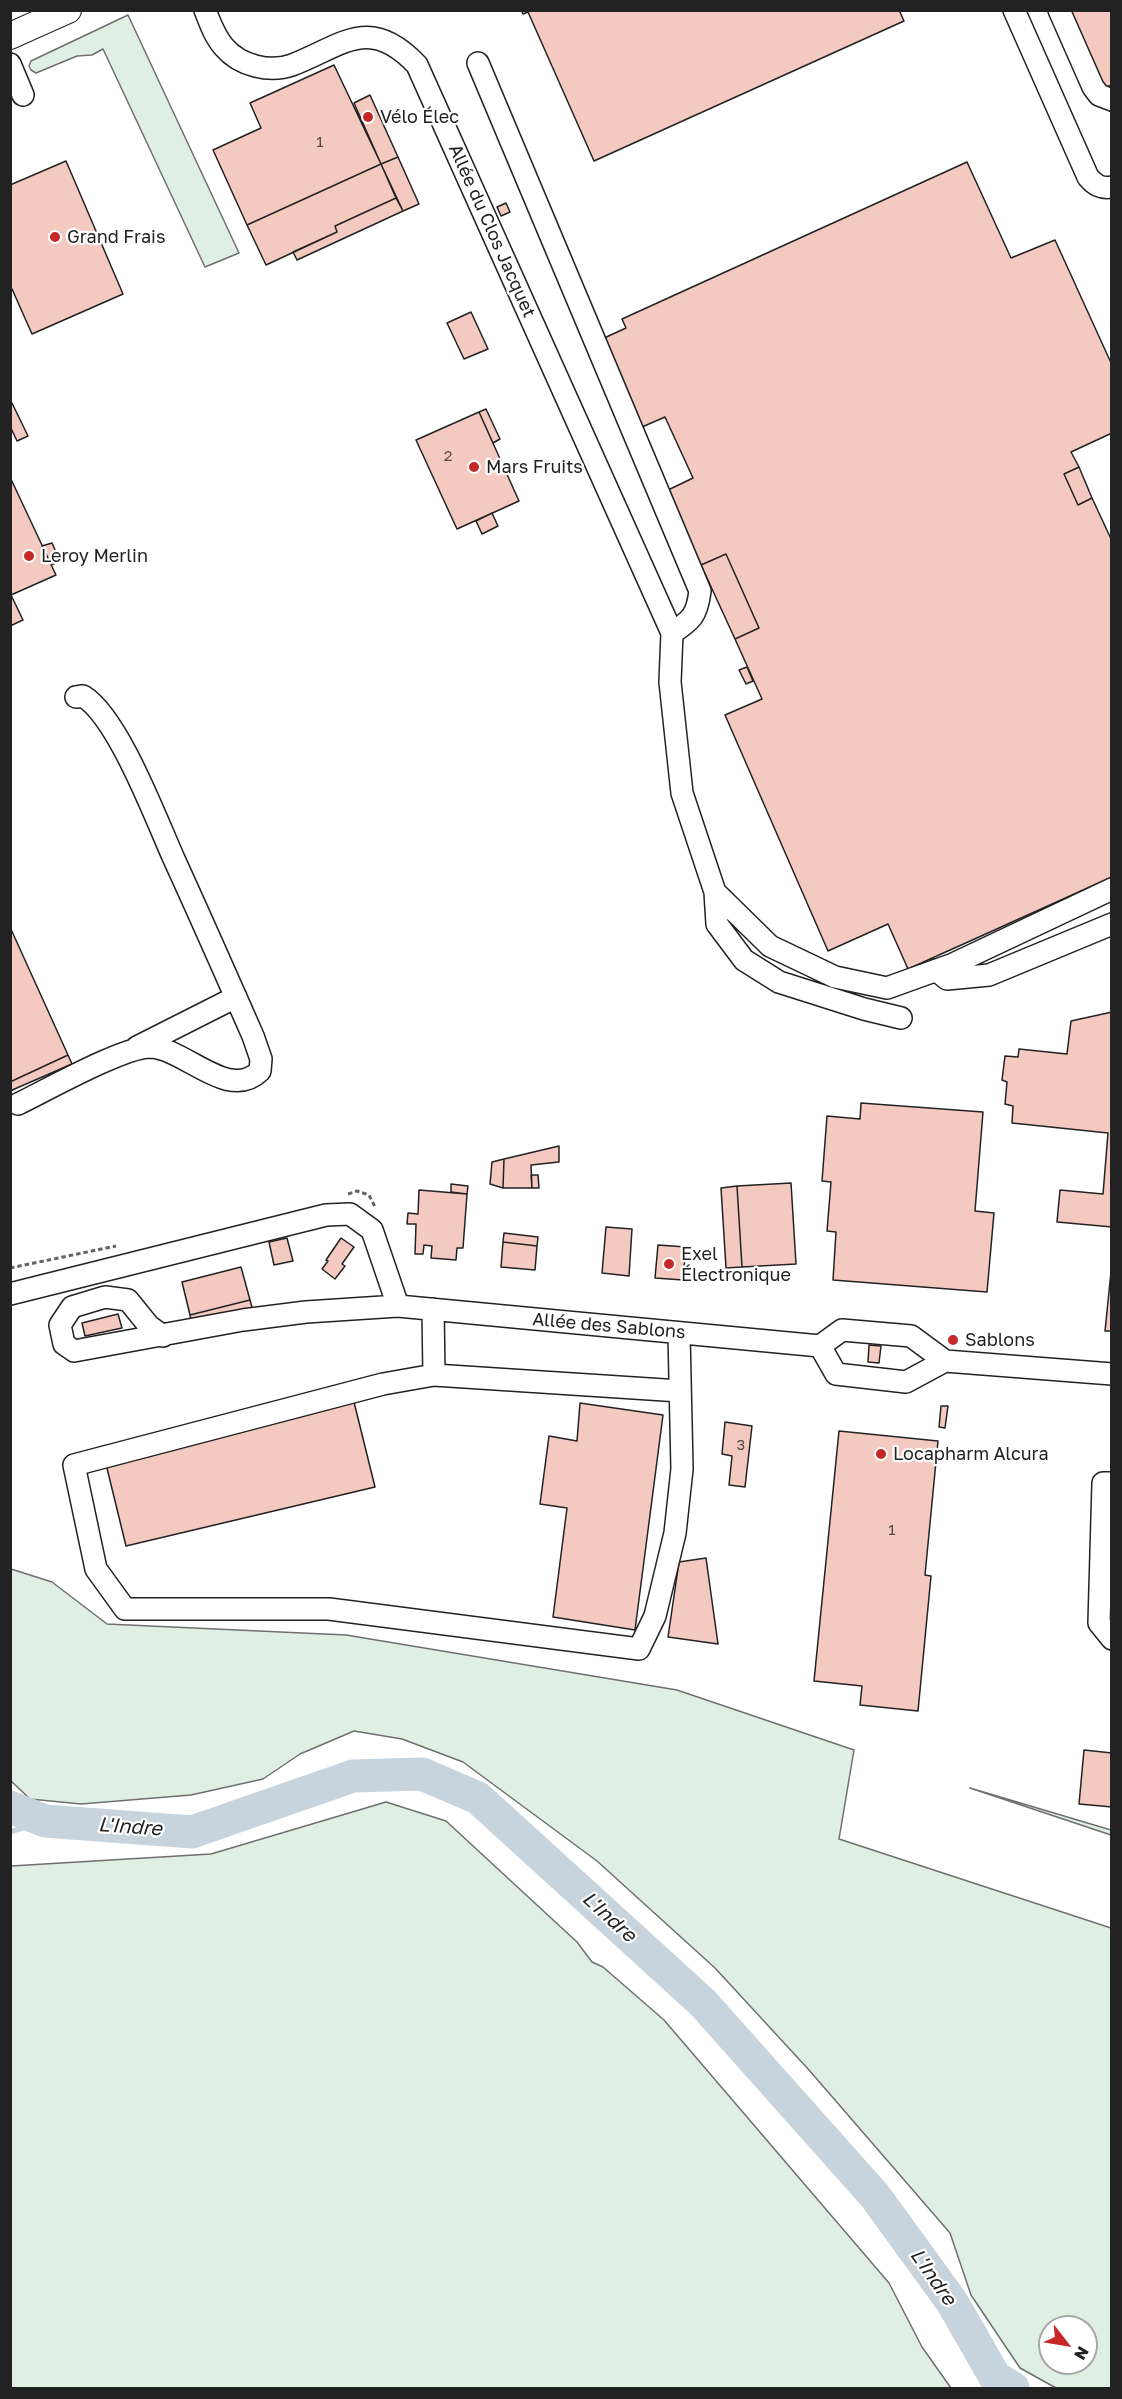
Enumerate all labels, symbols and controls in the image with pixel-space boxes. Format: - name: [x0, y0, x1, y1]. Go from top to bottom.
- place label: Vélo Élec: [380, 106, 459, 128]
- marker: Vélo Élec: [361, 110, 375, 124]
- house number: 1: [316, 133, 324, 151]
- street label: Allée du Clos Jacquet: [444, 141, 540, 321]
- place label: Grand Frais: [67, 226, 165, 248]
- marker: Grand Frais: [48, 230, 62, 244]
- house number: 2: [444, 447, 452, 465]
- place label: Mars Fruits: [486, 456, 583, 478]
- marker: Mars Fruits: [467, 460, 481, 474]
- place label: Leroy Merlin: [41, 545, 148, 567]
- marker: Leroy Merlin: [22, 549, 36, 563]
- place label: Exel Électronique: [681, 1243, 791, 1286]
- marker: Exel Électronique: [662, 1257, 676, 1271]
- street label: Allée des Sablons: [531, 1309, 687, 1343]
- place label: Sablons: [965, 1329, 1035, 1351]
- marker: Sablons: [946, 1333, 960, 1347]
- house number: 3: [737, 1436, 745, 1454]
- place label: Locapharm Alcura: [893, 1443, 1049, 1465]
- marker: Locapharm Alcura: [874, 1447, 888, 1461]
- house number: 1: [888, 1521, 896, 1539]
- water label: L'Indre: [97, 1813, 163, 1841]
- water label: L'Indre: [577, 1887, 641, 1947]
- water label: L'Indre: [905, 2244, 961, 2310]
- north arrow: [1038, 2315, 1098, 2375]
- text: N: [1070, 2343, 1093, 2364]

